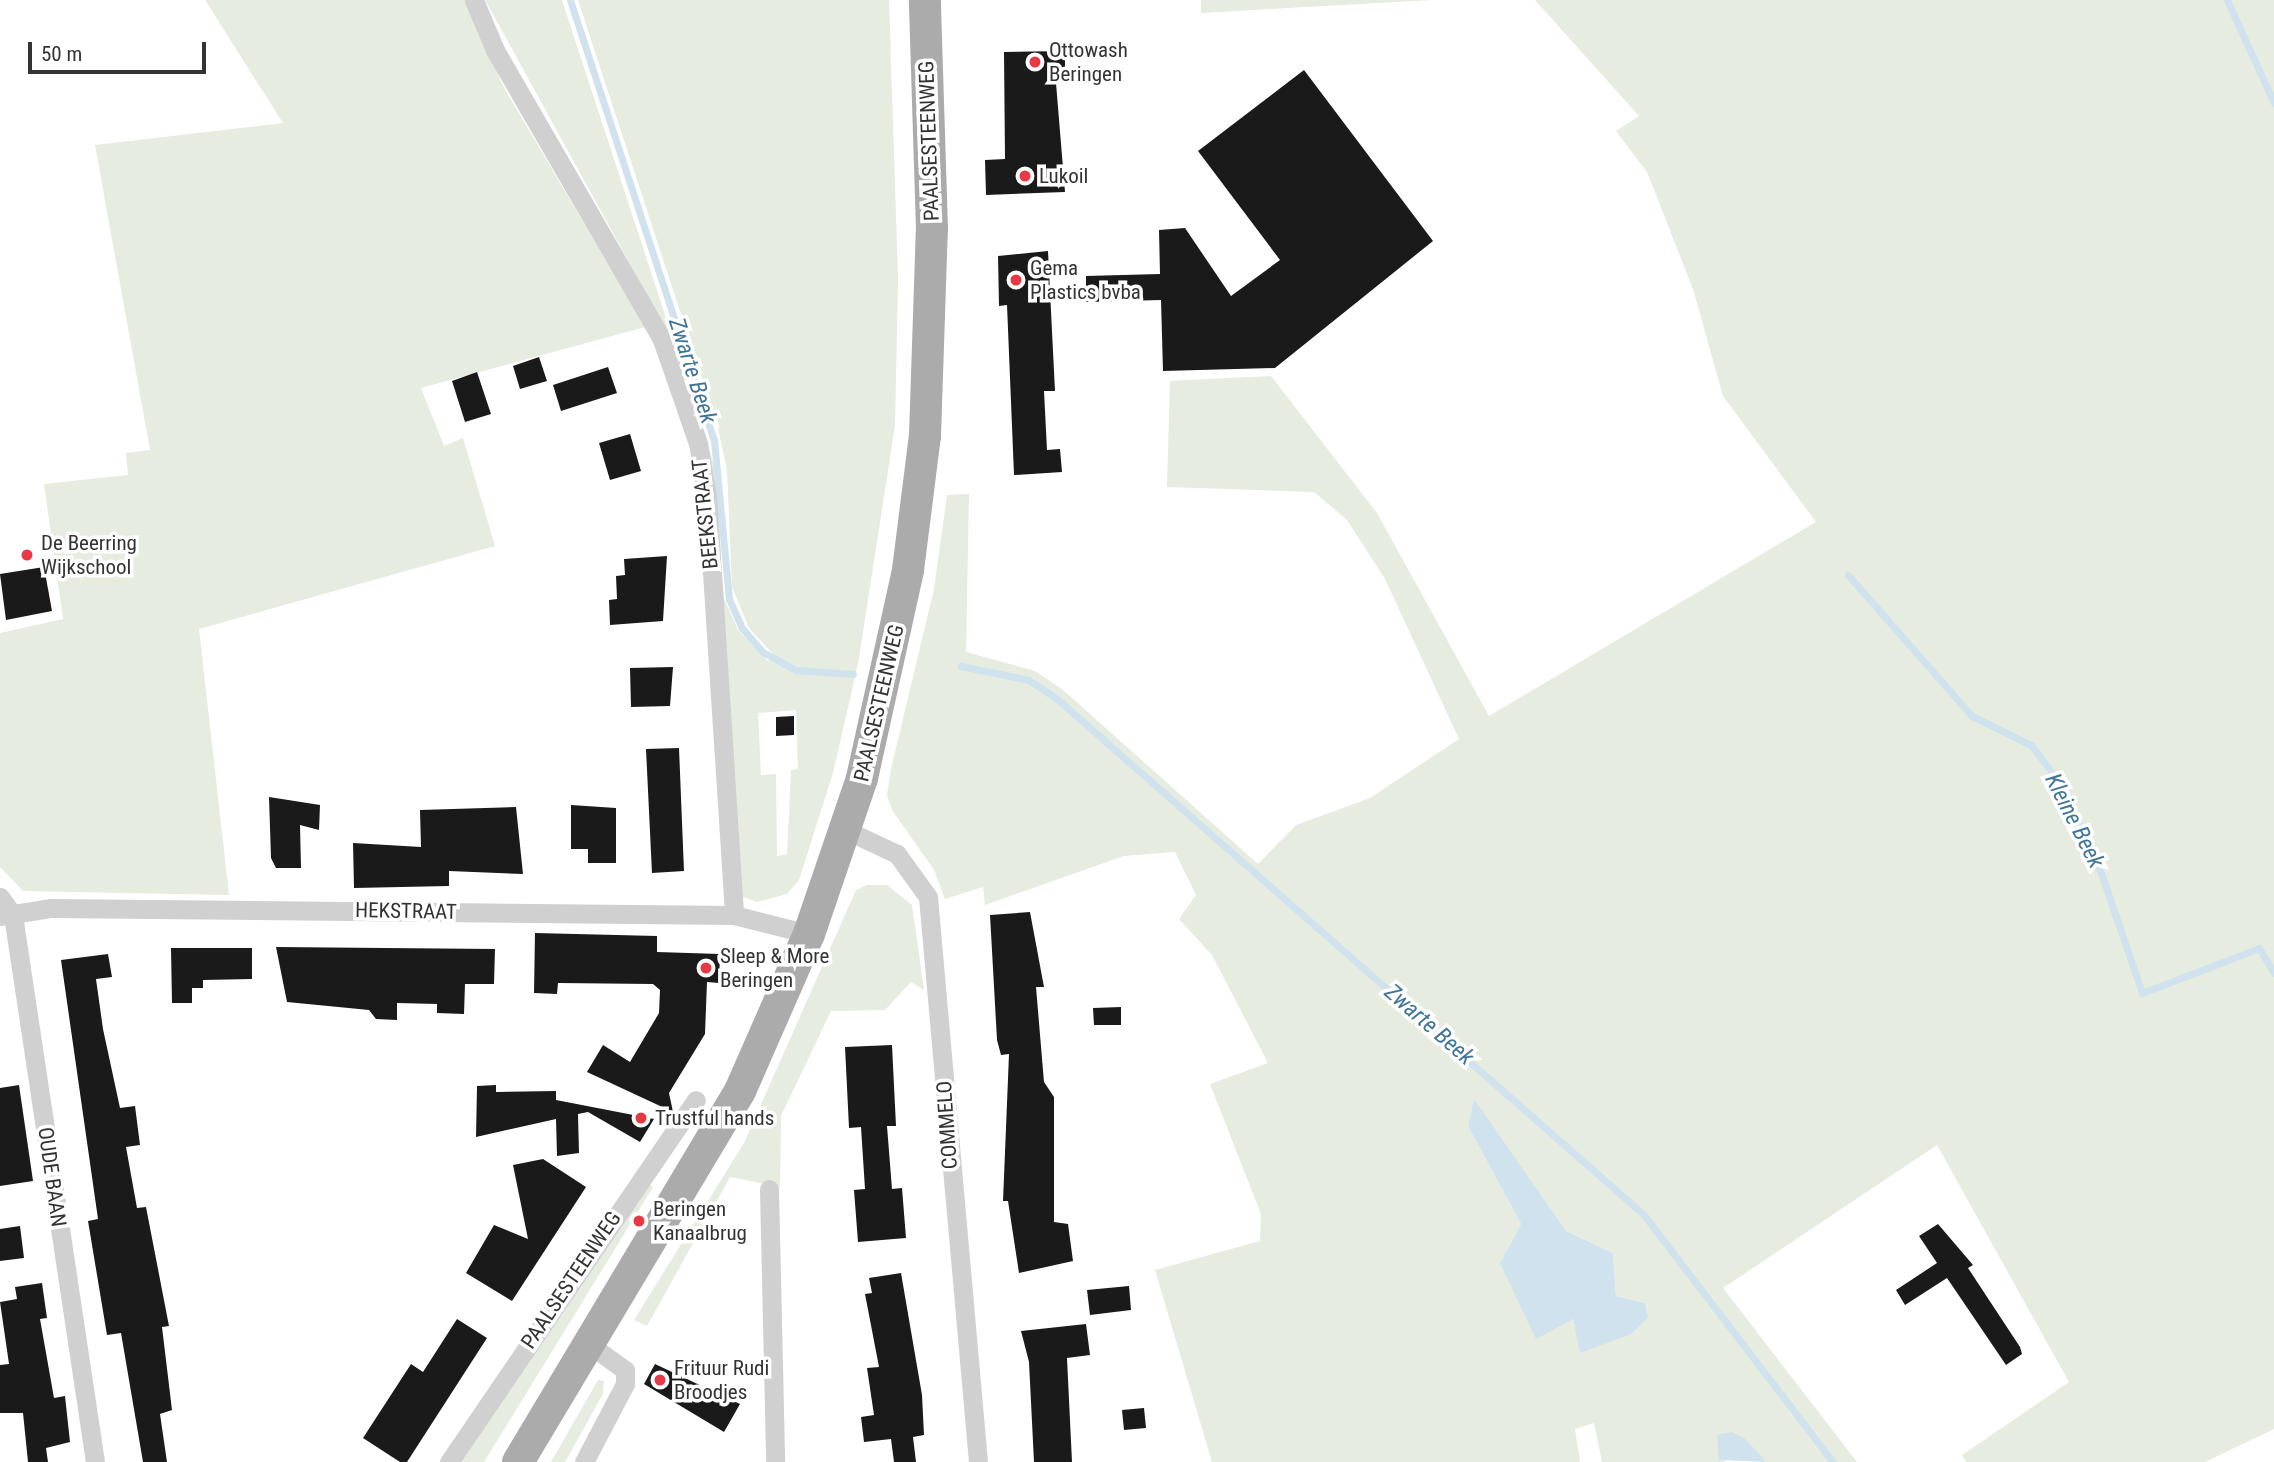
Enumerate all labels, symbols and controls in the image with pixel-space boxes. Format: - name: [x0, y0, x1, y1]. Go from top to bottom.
- scale bar: [32, 28, 210, 72]
- place label: Ottowash Beringen: [1049, 37, 1128, 87]
- text: 50 m: [41, 42, 82, 66]
- marker: Ottowash Beringen: [1027, 54, 1043, 70]
- street label: PAALSESTEENWEG: [914, 60, 944, 222]
- place label: Lukoil: [1039, 163, 1088, 189]
- marker: Lukoil: [1017, 168, 1033, 184]
- place label: Gema Plastics bvba: [1030, 255, 1141, 305]
- marker: Gema Plastics bvba: [1008, 272, 1024, 288]
- water label: Zwarte Beek: [662, 315, 722, 427]
- street label: BEEKSTRAAT: [687, 458, 723, 570]
- place label: De Beerring Wijkschool: [41, 530, 137, 580]
- marker: De Beerring Wijkschool: [19, 547, 35, 563]
- street label: PAALSESTEENWEG: [849, 622, 909, 784]
- water label: Kleine Beek: [2038, 769, 2110, 873]
- street label: HEKSTRAAT: [355, 898, 457, 924]
- place label: Sleep & More Beringen: [720, 943, 829, 993]
- marker: Sleep & More Beringen: [698, 960, 714, 976]
- water label: Zwarte Beek: [1379, 979, 1479, 1071]
- street label: COMMELO: [931, 1080, 963, 1170]
- place label: Trustful hands: [655, 1105, 774, 1131]
- marker: Trustful hands: [633, 1110, 649, 1126]
- street label: OUDE BAAN: [33, 1126, 71, 1228]
- place label: Beringen Kanaalbrug: [653, 1196, 747, 1246]
- street label: PAALSESTEENWEG: [516, 1207, 626, 1353]
- marker: Beringen Kanaalbrug: [631, 1213, 647, 1229]
- place label: Frituur Rudi Broodjes: [674, 1355, 769, 1405]
- marker: Frituur Rudi Broodjes: [652, 1372, 668, 1388]

